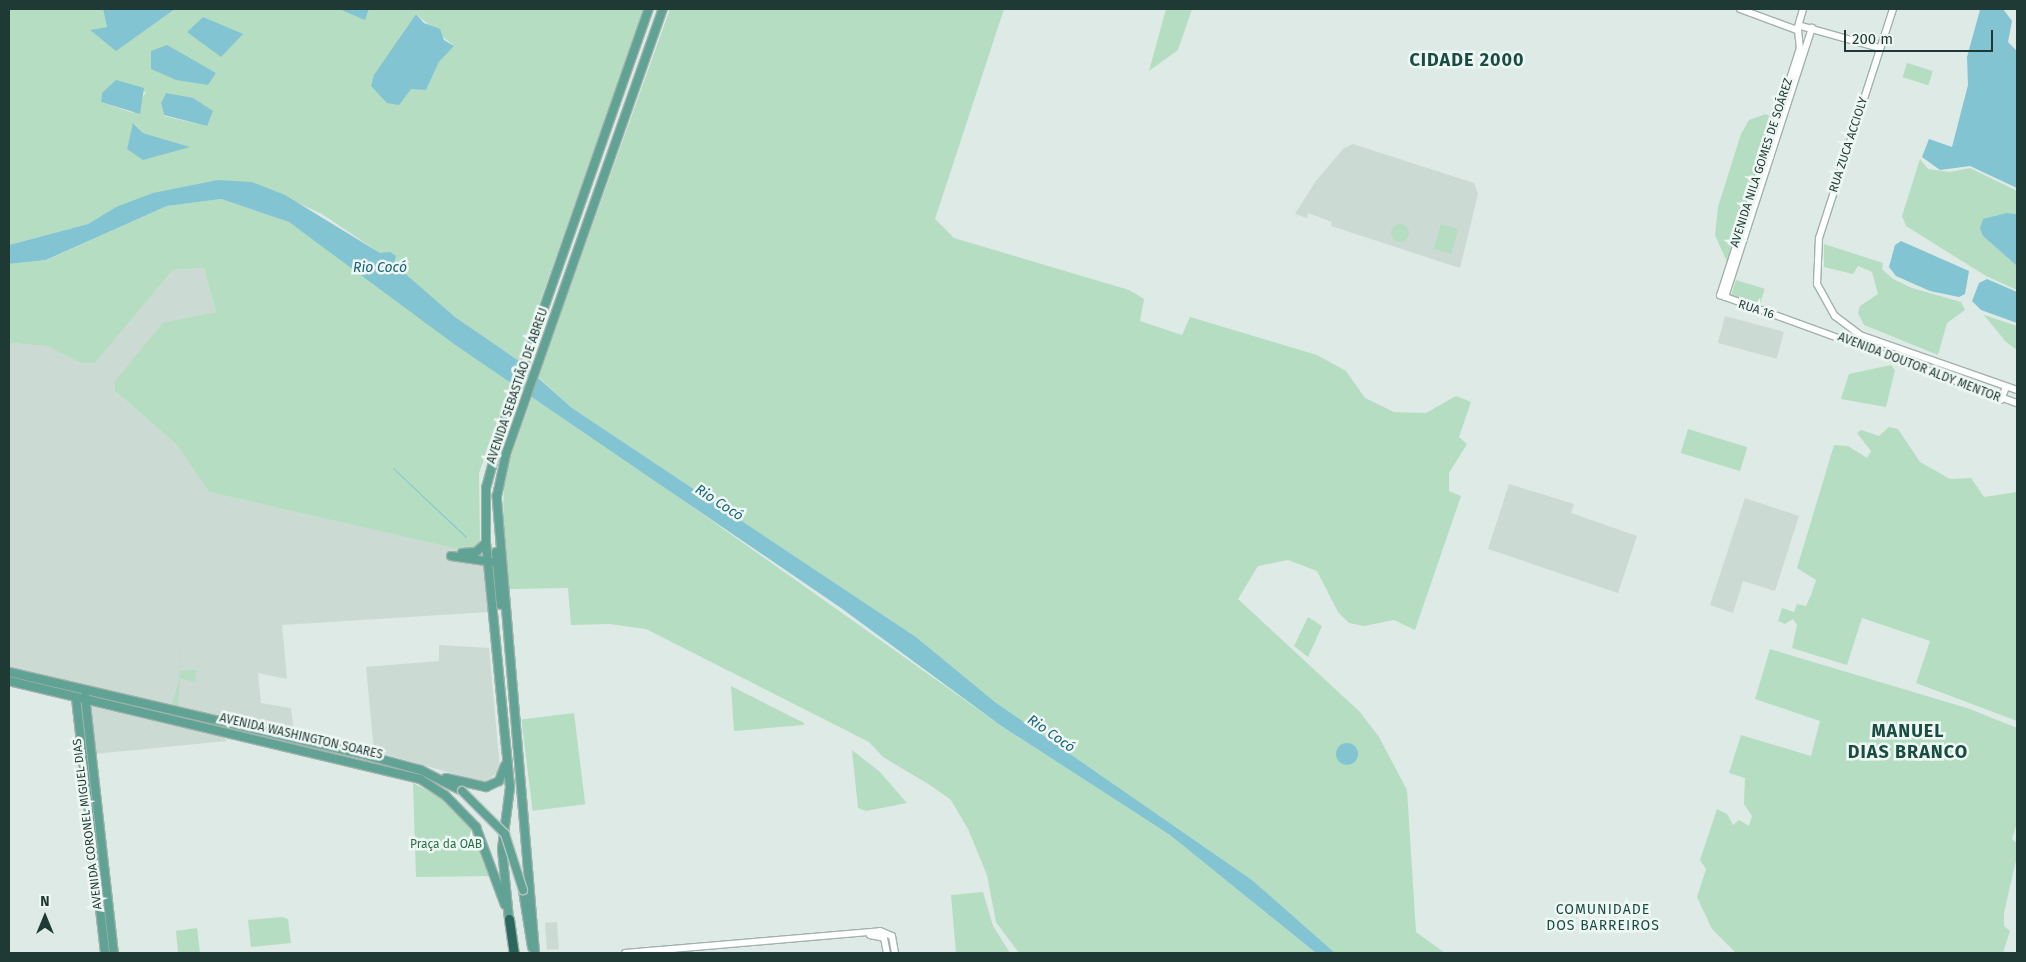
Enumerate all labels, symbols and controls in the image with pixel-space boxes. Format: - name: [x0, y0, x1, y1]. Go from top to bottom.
- scale bar: [1846, 20, 1995, 52]
- text: 200 m: [1852, 30, 1893, 48]
- district label: CIDADE 2000: [1408, 49, 1526, 71]
- street label: AVENIDA NILA GOMES DE SOÁREZ: [1728, 77, 1796, 249]
- street label: RUA ZUCA ACCIOLY: [1827, 96, 1871, 194]
- water label: Rio Cocó: [353, 260, 407, 276]
- street label: RUA 16: [1736, 297, 1776, 323]
- street label: AVENIDA SEBASTIÃO DE ABREU: [485, 306, 551, 466]
- street label: AVENIDA DOUTOR ALDY MENTOR: [1836, 330, 2002, 406]
- water label: Rio Cocó: [692, 481, 746, 525]
- street label: AVENIDA WASHINGTON SOARES: [218, 711, 384, 763]
- water label: Rio Cocó: [1024, 712, 1078, 756]
- district label: MANUEL DIAS BRANCO: [1846, 721, 1970, 764]
- street label: AVENIDA CORONEL MIGUEL DIAS: [70, 738, 106, 910]
- park label: Praça da OAB: [410, 838, 482, 852]
- north arrow: [20, 892, 70, 942]
- text: N: [40, 893, 50, 910]
- district label: COMUNIDADE DOS BARREIROS: [1545, 902, 1661, 934]

